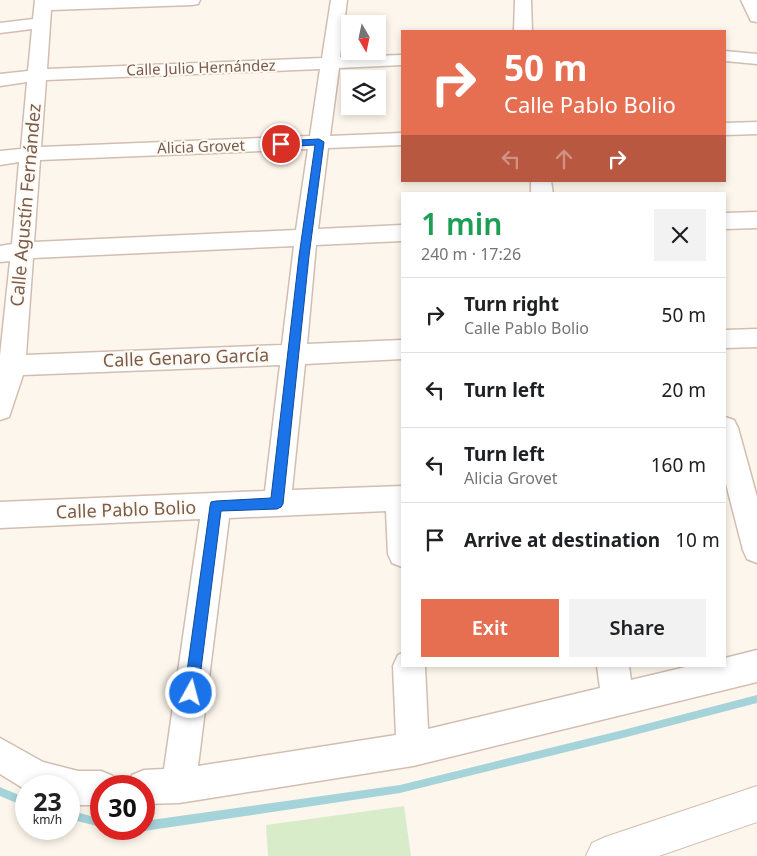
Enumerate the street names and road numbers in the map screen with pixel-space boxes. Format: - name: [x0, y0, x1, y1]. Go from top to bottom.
- street label: Calle Julio Hernández: [126, 54, 276, 80]
- street label: Calle Agustín Fernández: [4, 102, 46, 307]
- street label: Alicia Grovet: [157, 134, 246, 158]
- street label: Calle Genaro García: [102, 342, 270, 372]
- street label: Calle Pablo Bolio: [55, 495, 197, 523]

